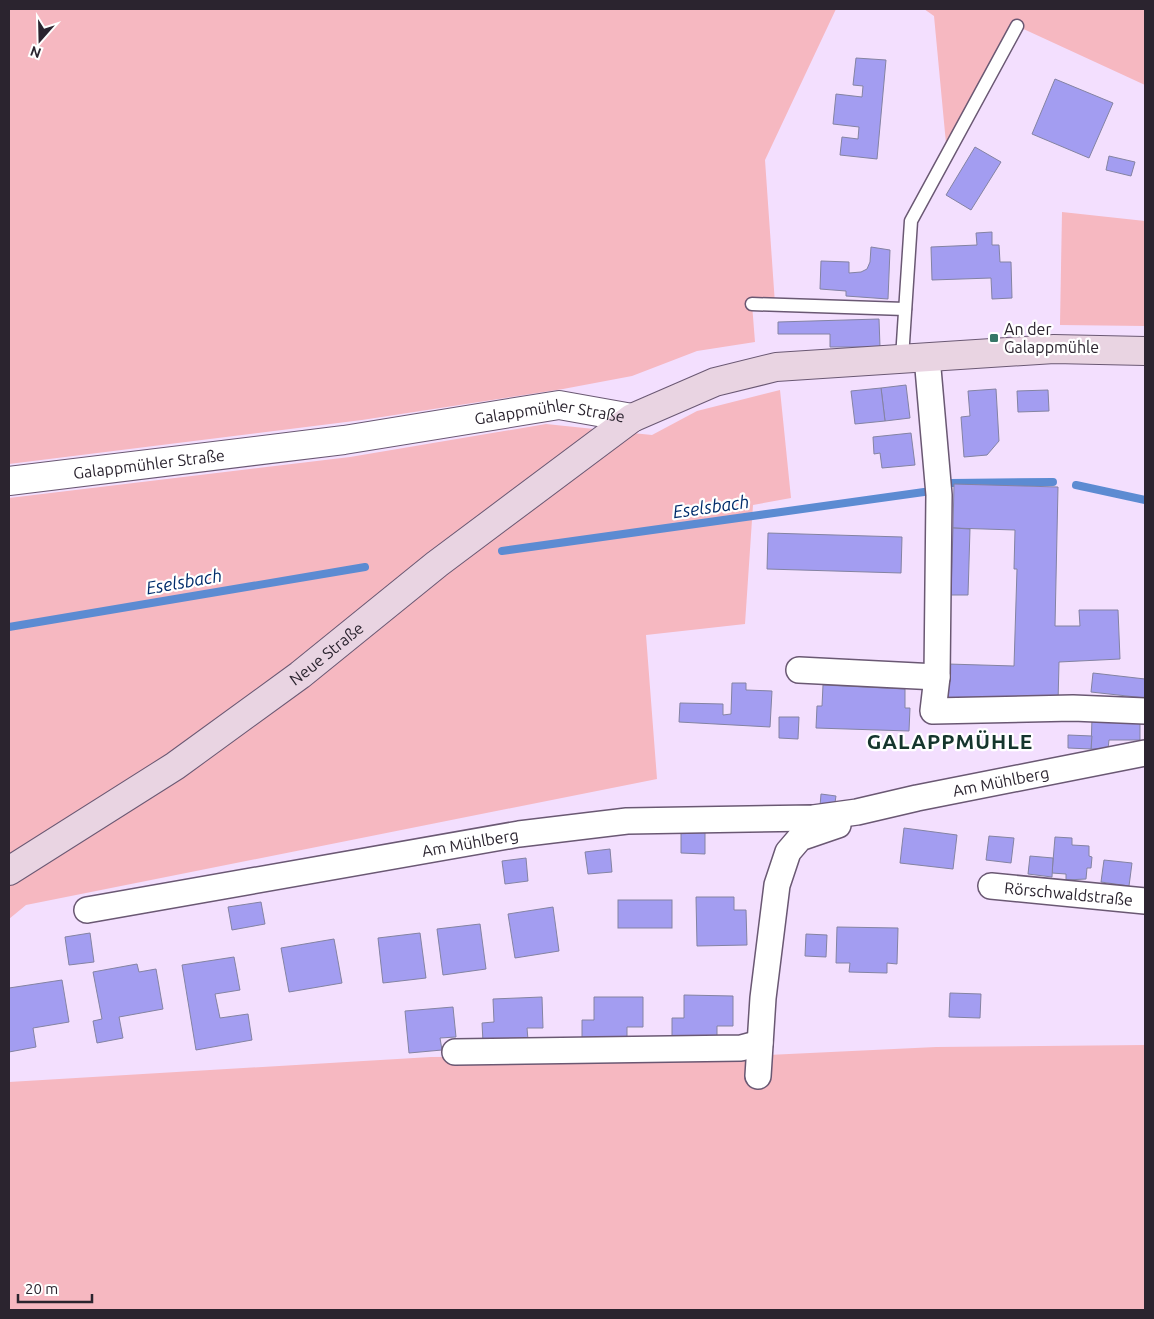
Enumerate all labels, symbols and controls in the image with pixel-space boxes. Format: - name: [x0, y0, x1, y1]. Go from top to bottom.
- north arrow: [15, 15, 65, 65]
- text: N: [28, 43, 43, 62]
- place label: An der Galappmühle: [1004, 320, 1099, 356]
- marker: An der Galappmühle: [988, 332, 1000, 344]
- street label: Galappmühler Straße: [473, 396, 626, 428]
- street label: Galappmühler Straße: [72, 446, 226, 482]
- water label: Eselsbach: [671, 491, 750, 521]
- water label: Eselsbach: [144, 564, 223, 598]
- street label: Neue Straße: [286, 618, 367, 689]
- district label: GALAPPMÜHLE: [867, 729, 1033, 753]
- street label: Am Mühlberg: [951, 763, 1051, 800]
- street label: Am Mühlberg: [420, 825, 520, 860]
- street label: Rörschwaldstraße: [1003, 878, 1134, 909]
- scale bar: [18, 1272, 91, 1304]
- text: 20 m: [25, 1280, 58, 1297]

